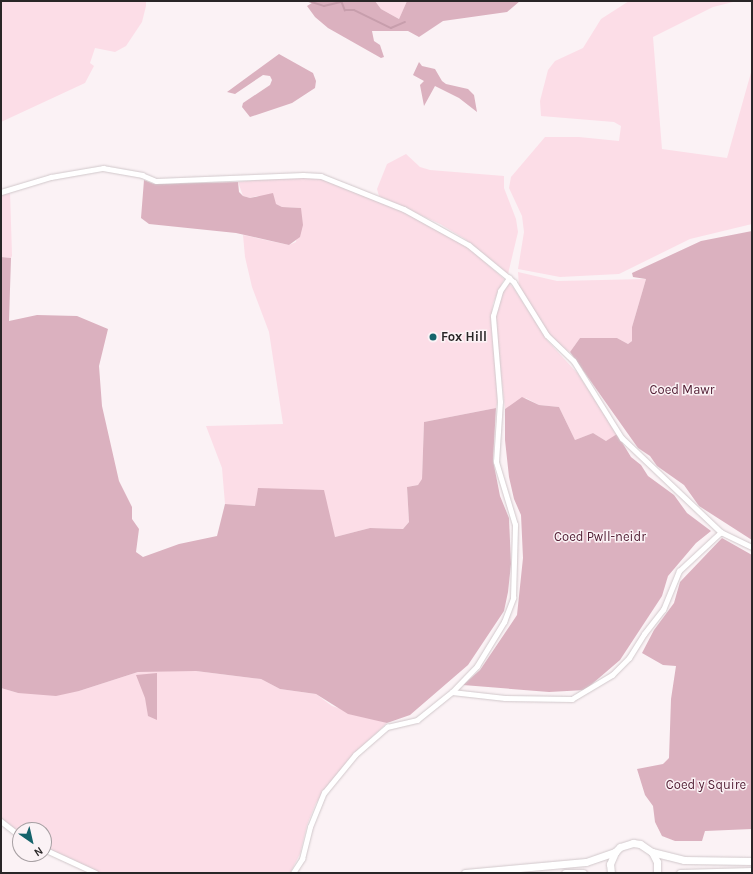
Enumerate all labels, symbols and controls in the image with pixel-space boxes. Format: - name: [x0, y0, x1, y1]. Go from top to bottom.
- place label: Fox Hill: [441, 329, 487, 345]
- marker: Fox Hill: [428, 332, 438, 342]
- park label: Coed Mawr: [650, 382, 714, 398]
- park label: Coed Pwll-neidr: [554, 529, 646, 545]
- park label: Coed y Squire: [666, 777, 746, 793]
- north arrow: [12, 822, 52, 862]
- text: N: [32, 844, 45, 859]

